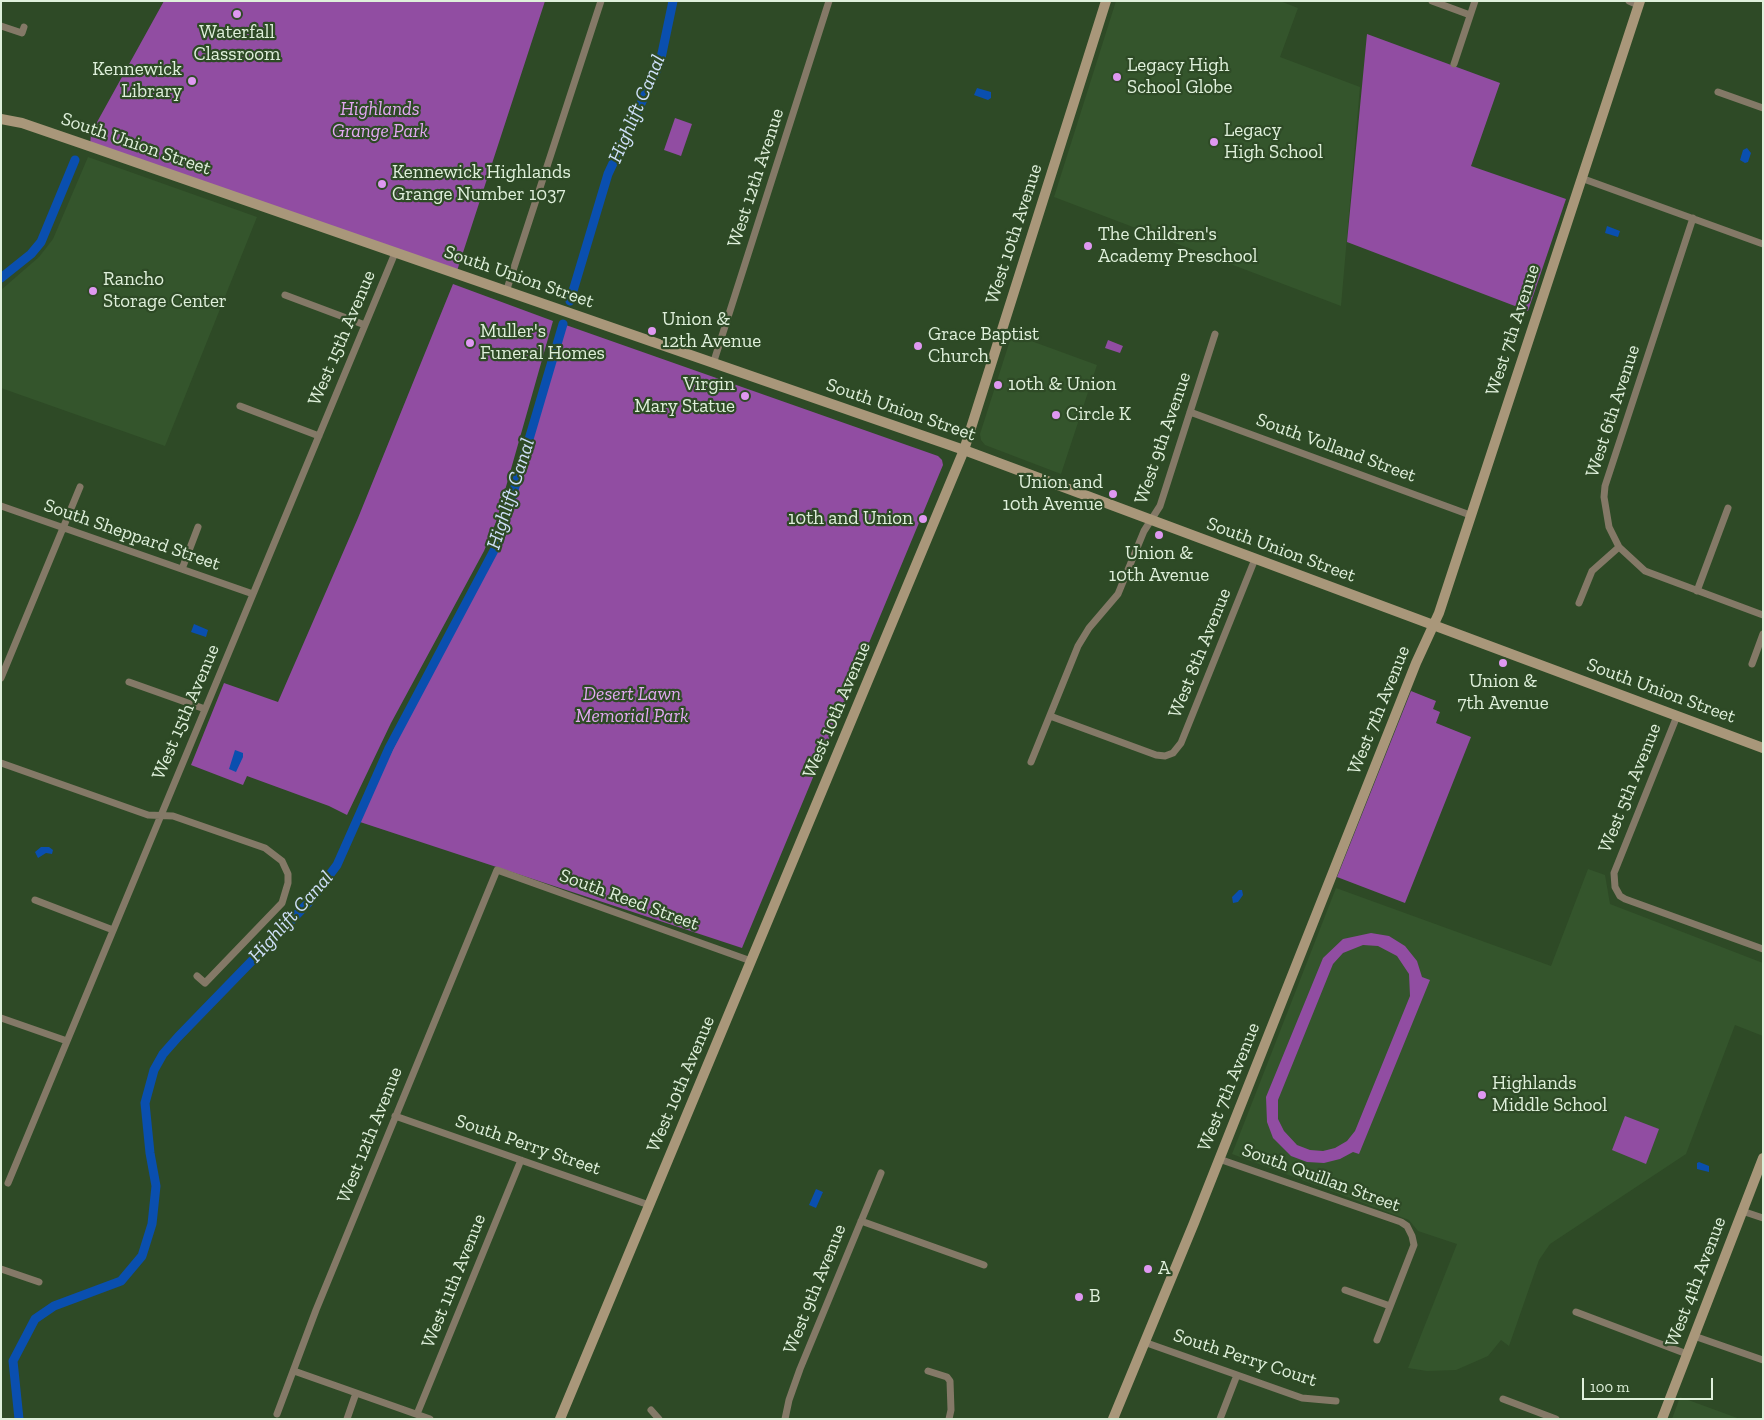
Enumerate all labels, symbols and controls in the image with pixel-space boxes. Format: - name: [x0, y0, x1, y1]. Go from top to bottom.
- marker: Waterfall Classroom: [231, 8, 243, 20]
- place label: Waterfall Classroom: [193, 22, 281, 66]
- water label: Highlift Canal: [603, 51, 671, 167]
- place label: Legacy High School Globe: [1127, 55, 1232, 99]
- place label: Kennewick Library: [92, 59, 182, 103]
- marker: Legacy High School Globe: [1111, 71, 1123, 83]
- marker: Kennewick Library: [186, 75, 198, 87]
- park label: Highlands Grange Park: [332, 99, 428, 143]
- street label: West 12th Avenue: [723, 106, 789, 250]
- street label: South Union Street: [58, 108, 214, 180]
- place label: Legacy High School: [1224, 120, 1323, 164]
- marker: Legacy High School: [1208, 136, 1220, 148]
- street label: West 10th Avenue: [981, 161, 1047, 307]
- place label: Kennewick Highlands Grange Number 1037: [392, 162, 571, 206]
- marker: Kennewick Highlands Grange Number 1037: [376, 178, 388, 190]
- place label: The Children's Academy Preschool: [1098, 224, 1257, 268]
- marker: The Children's Academy Preschool: [1082, 240, 1094, 252]
- street label: South Union Street: [441, 241, 597, 313]
- street label: West 7th Avenue: [1481, 262, 1545, 398]
- street label: West 15th Avenue: [303, 267, 381, 409]
- place label: Rancho Storage Center: [103, 269, 227, 313]
- marker: Rancho Storage Center: [87, 285, 99, 297]
- place label: Union & 12th Avenue: [662, 309, 761, 353]
- place label: Muller's Funeral Homes: [480, 321, 605, 365]
- place label: Grace Baptist Church: [928, 324, 1039, 368]
- marker: Union & 12th Avenue: [646, 325, 658, 337]
- marker: Muller's Funeral Homes: [464, 337, 476, 349]
- marker: Grace Baptist Church: [912, 340, 924, 352]
- street label: West 6th Avenue: [1581, 342, 1645, 480]
- street label: West 9th Avenue: [1130, 369, 1196, 507]
- place label: Virgin Mary Statue: [634, 374, 735, 418]
- street label: South Union Street: [823, 374, 979, 446]
- place label: 10th & Union: [1008, 374, 1116, 396]
- marker: 10th & Union: [992, 379, 1004, 391]
- marker: Virgin Mary Statue: [739, 390, 751, 402]
- place label: Circle K: [1066, 404, 1131, 426]
- marker: Circle K: [1050, 409, 1062, 421]
- street label: South Volland Street: [1253, 409, 1419, 487]
- water label: Highlift Canal: [482, 436, 540, 552]
- place label: Union and 10th Avenue: [1003, 472, 1103, 516]
- marker: Union and 10th Avenue: [1107, 488, 1119, 500]
- street label: South Sheppard Street: [41, 494, 223, 576]
- place label: 10th and Union: [788, 508, 913, 530]
- street label: South Union Street: [1203, 512, 1359, 588]
- marker: 10th and Union: [917, 513, 929, 525]
- marker: Union & 10th Avenue: [1153, 529, 1165, 541]
- place label: Union & 10th Avenue: [1109, 543, 1209, 587]
- street label: West 8th Avenue: [1164, 585, 1236, 721]
- street label: West 10th Avenue: [798, 638, 876, 782]
- street label: West 15th Avenue: [147, 641, 225, 783]
- street label: West 7th Avenue: [1343, 642, 1415, 778]
- street label: South Union Street: [1583, 653, 1739, 729]
- marker: Union & 7th Avenue: [1497, 657, 1509, 669]
- place label: Union & 7th Avenue: [1457, 671, 1549, 715]
- park label: Desert Lawn Memorial Park: [576, 684, 688, 728]
- street label: West 5th Avenue: [1594, 720, 1666, 856]
- street label: South Reed Street: [556, 864, 702, 936]
- water label: Highlift Canal: [244, 866, 338, 968]
- street label: West 10th Avenue: [642, 1012, 720, 1156]
- street label: West 7th Avenue: [1193, 1019, 1265, 1155]
- street label: West 12th Avenue: [332, 1064, 408, 1206]
- place label: Highlands Middle School: [1492, 1073, 1607, 1117]
- marker: Highlands Middle School: [1476, 1089, 1488, 1101]
- street label: South Perry Street: [452, 1109, 604, 1181]
- street label: South Quillan Street: [1239, 1139, 1403, 1217]
- street label: West 11th Avenue: [417, 1211, 491, 1351]
- street label: West 4th Avenue: [1661, 1214, 1731, 1350]
- street label: West 9th Avenue: [779, 1221, 851, 1357]
- place label: A: [1158, 1258, 1170, 1280]
- marker: A: [1142, 1263, 1154, 1275]
- place label: B: [1089, 1286, 1100, 1308]
- marker: B: [1073, 1291, 1085, 1303]
- street label: South Perry Court: [1170, 1324, 1320, 1392]
- scale bar: [1584, 1368, 1715, 1400]
- text: 100 m: [1590, 1378, 1629, 1396]

